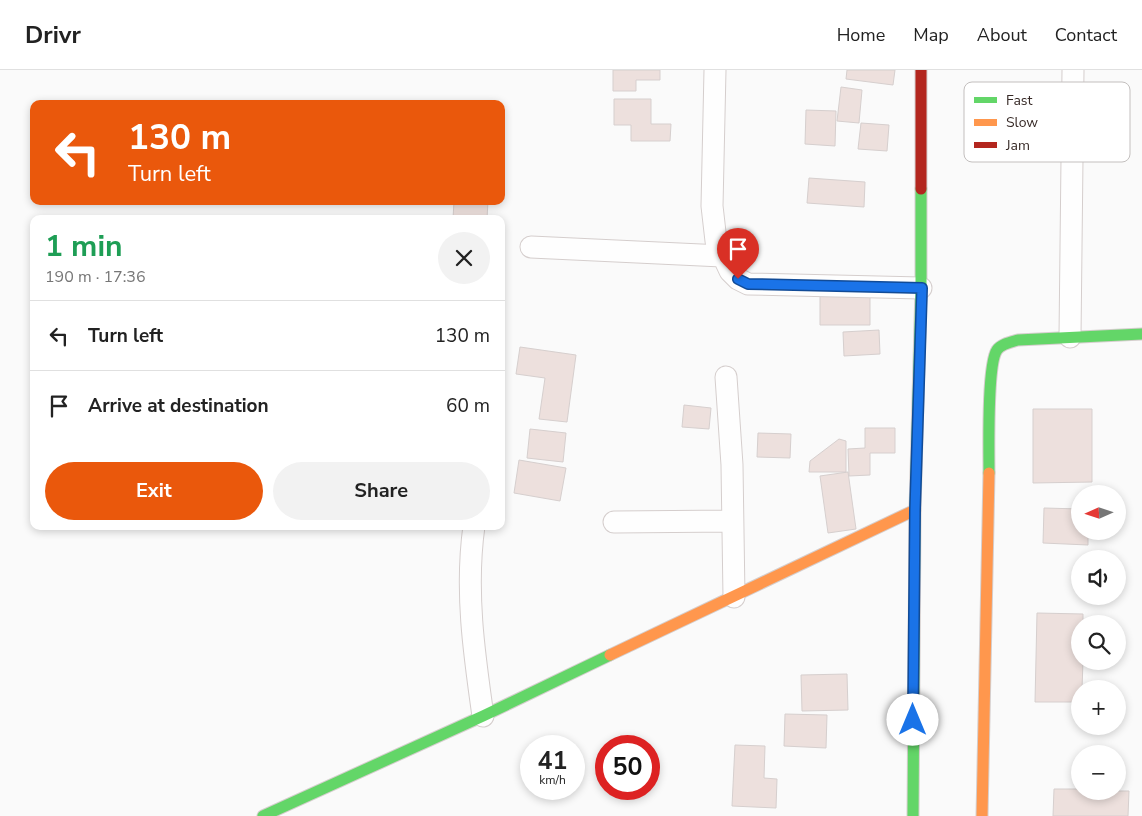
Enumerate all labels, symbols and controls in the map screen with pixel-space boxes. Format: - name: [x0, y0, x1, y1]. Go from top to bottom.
- text: Drivr: [25, 19, 81, 51]
- text: Home: [837, 23, 885, 47]
- text: Map: [913, 23, 949, 47]
- text: About: [977, 23, 1027, 47]
- text: Contact: [1055, 23, 1117, 47]
- legend: [964, 82, 1130, 162]
- text: Fast: [1006, 91, 1032, 110]
- text: Slow: [1006, 113, 1038, 132]
- text: 130 m: [128, 114, 231, 161]
- icon: left: [45, 120, 110, 185]
- text: Jam: [1005, 136, 1030, 155]
- text: Turn left: [128, 159, 211, 189]
- text: 1 min: [45, 226, 123, 267]
- pin: [717, 228, 759, 279]
- button: close: [438, 232, 490, 284]
- icon: arrive: [724, 235, 752, 263]
- text: 190 m · 17:36: [45, 266, 146, 288]
- icon: left: [45, 322, 73, 350]
- text: Turn left: [88, 323, 163, 349]
- text: 130 m: [435, 323, 490, 349]
- icon: arrive: [45, 392, 73, 420]
- text: Arrive at destination: [88, 393, 269, 419]
- text: 60 m: [446, 393, 490, 419]
- button: Exit: [45, 462, 263, 520]
- button: Share: [273, 462, 490, 520]
- north arrow: [1071, 485, 1126, 540]
- map controls: [1071, 485, 1126, 800]
- button: sound: [1071, 550, 1126, 605]
- button: search: [1071, 615, 1126, 670]
- button: +: [1071, 680, 1126, 735]
- position arrow: [886, 693, 938, 745]
- speed limit sign: 50: [595, 735, 660, 800]
- text: 41: [537, 744, 568, 778]
- button: −: [1071, 745, 1126, 800]
- text: km/h: [539, 772, 566, 788]

